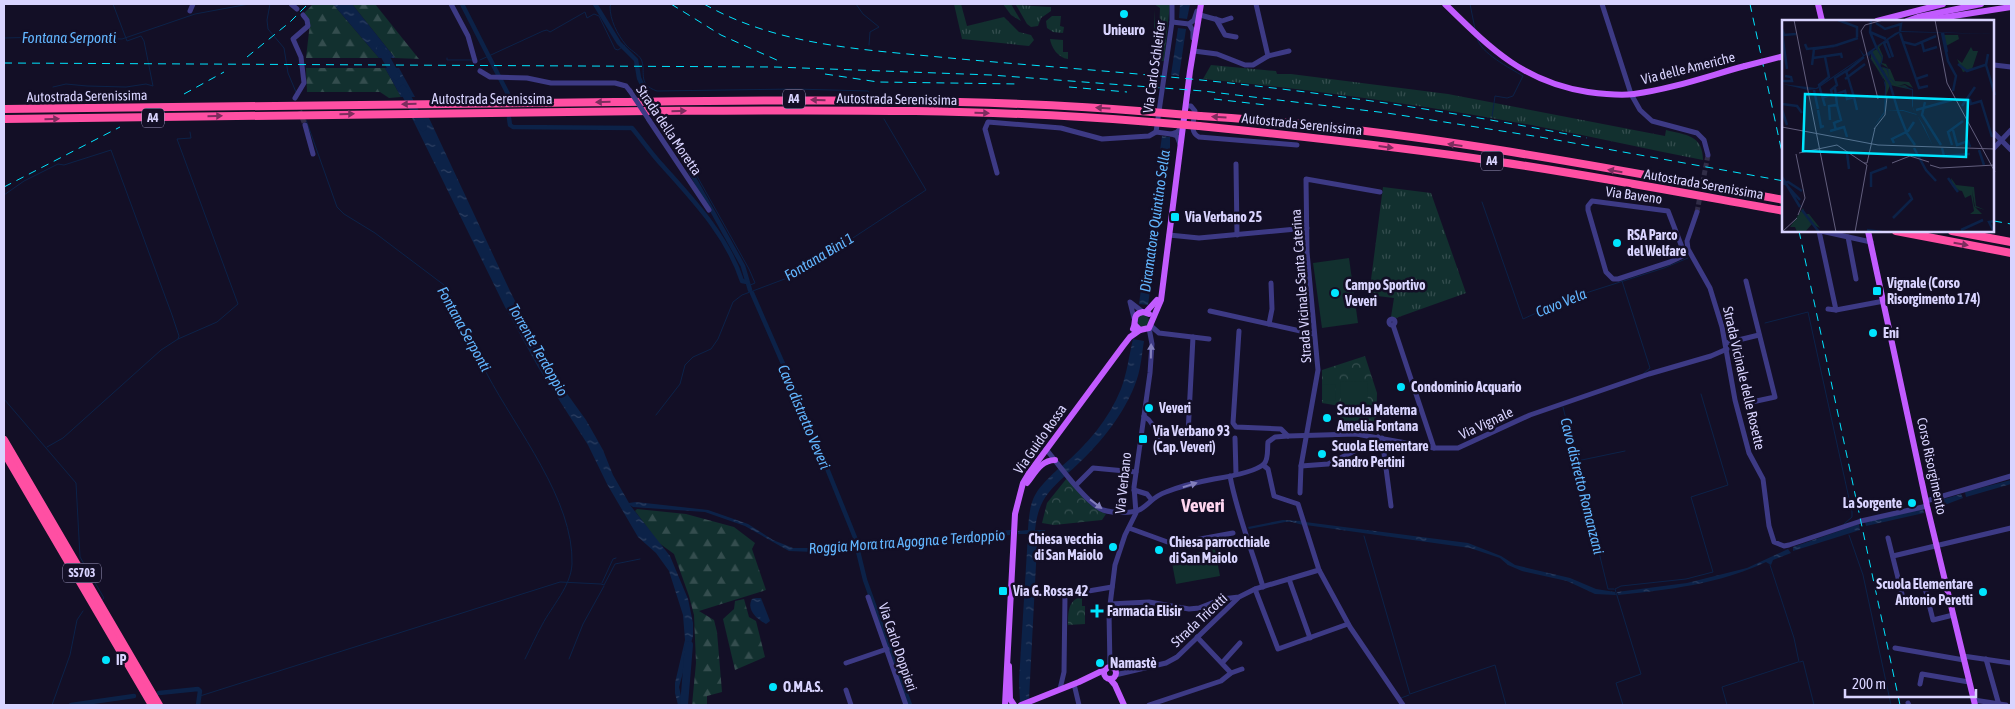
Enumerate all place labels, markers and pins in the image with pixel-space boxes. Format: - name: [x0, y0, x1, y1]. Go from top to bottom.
- marker: Unieuro: [1118, 8, 1130, 20]
- place label: Unieuro: [1103, 22, 1145, 38]
- place label: Via Verbano 25: [1184, 209, 1262, 225]
- marker: Via Verbano 25: [1169, 211, 1181, 223]
- place label: RSA Parco del Welfare: [1627, 227, 1686, 259]
- marker: RSA Parco del Welfare: [1611, 237, 1623, 249]
- place label: Vignale (Corso Risorgimento 174): [1886, 275, 1980, 307]
- place label: Campo Sportivo Veveri: [1344, 277, 1426, 309]
- marker: Vignale (Corso Risorgimento 174): [1871, 285, 1883, 297]
- marker: Campo Sportivo Veveri: [1329, 287, 1341, 299]
- place label: Eni: [1883, 325, 1899, 341]
- marker: Eni: [1867, 327, 1879, 339]
- place label: Condominio Acquario: [1411, 379, 1522, 395]
- marker: Condominio Acquario: [1395, 381, 1407, 393]
- place label: Veveri: [1158, 400, 1191, 416]
- marker: Veveri: [1143, 402, 1155, 414]
- place label: Scuola Materna Amelia Fontana: [1336, 402, 1419, 434]
- marker: Scuola Materna Amelia Fontana: [1321, 412, 1333, 424]
- place label: Via Verbano 93 (Cap. Veveri): [1152, 423, 1230, 455]
- marker: Via Verbano 93 (Cap. Veveri): [1137, 433, 1149, 445]
- place label: Scuola Elementare Sandro Pertini: [1332, 438, 1429, 470]
- marker: Scuola Elementare Sandro Pertini: [1316, 448, 1328, 460]
- place label: La Sorgente: [1843, 495, 1902, 511]
- marker: La Sorgente: [1906, 497, 1918, 509]
- place label: Chiesa vecchia di San Maiolo: [1028, 531, 1103, 563]
- place label: Chiesa parrocchiale di San Maiolo: [1169, 534, 1270, 566]
- marker: Chiesa vecchia di San Maiolo: [1107, 541, 1119, 553]
- marker: Chiesa parrocchiale di San Maiolo: [1153, 544, 1165, 556]
- place label: Scuola Elementare Antonio Peretti: [1876, 576, 1973, 608]
- place label: Via G. Rossa 42: [1012, 583, 1089, 599]
- marker: Via G. Rossa 42: [997, 585, 1009, 597]
- marker: Scuola Elementare Antonio Peretti: [1977, 586, 1989, 598]
- place label: Farmacia Elisir: [1107, 603, 1182, 619]
- marker: Farmacia Elisir: [1091, 605, 1103, 617]
- place label: IP: [116, 652, 127, 668]
- marker: IP: [100, 654, 112, 666]
- place label: Namastè: [1110, 655, 1157, 671]
- marker: Namastè: [1094, 657, 1106, 669]
- place label: O.M.A.S.: [783, 679, 823, 695]
- marker: O.M.A.S.: [767, 681, 779, 693]

